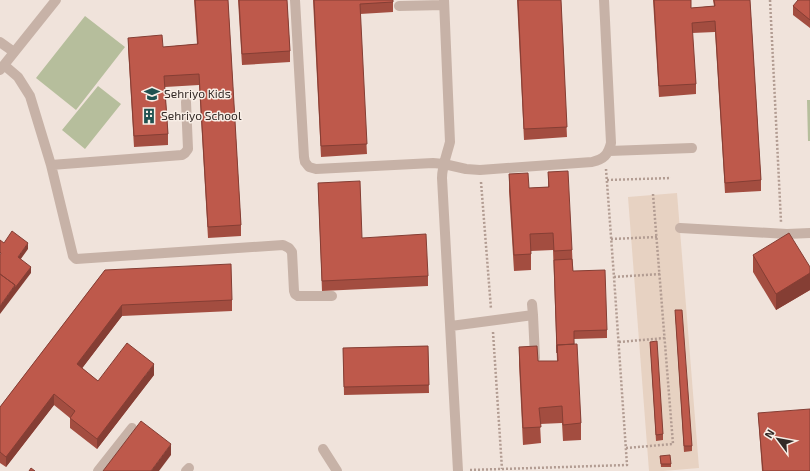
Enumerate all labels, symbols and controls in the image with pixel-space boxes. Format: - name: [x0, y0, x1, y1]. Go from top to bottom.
- school or university icon: Sehriyo Kids: [143, 85, 161, 103]
- place label: Sehriyo Kids: [164, 86, 231, 100]
- building icon: Sehriyo School: [140, 107, 158, 125]
- place label: Sehriyo School: [161, 108, 242, 122]
- north arrow: [758, 419, 798, 459]
- text: N: [761, 427, 777, 440]

